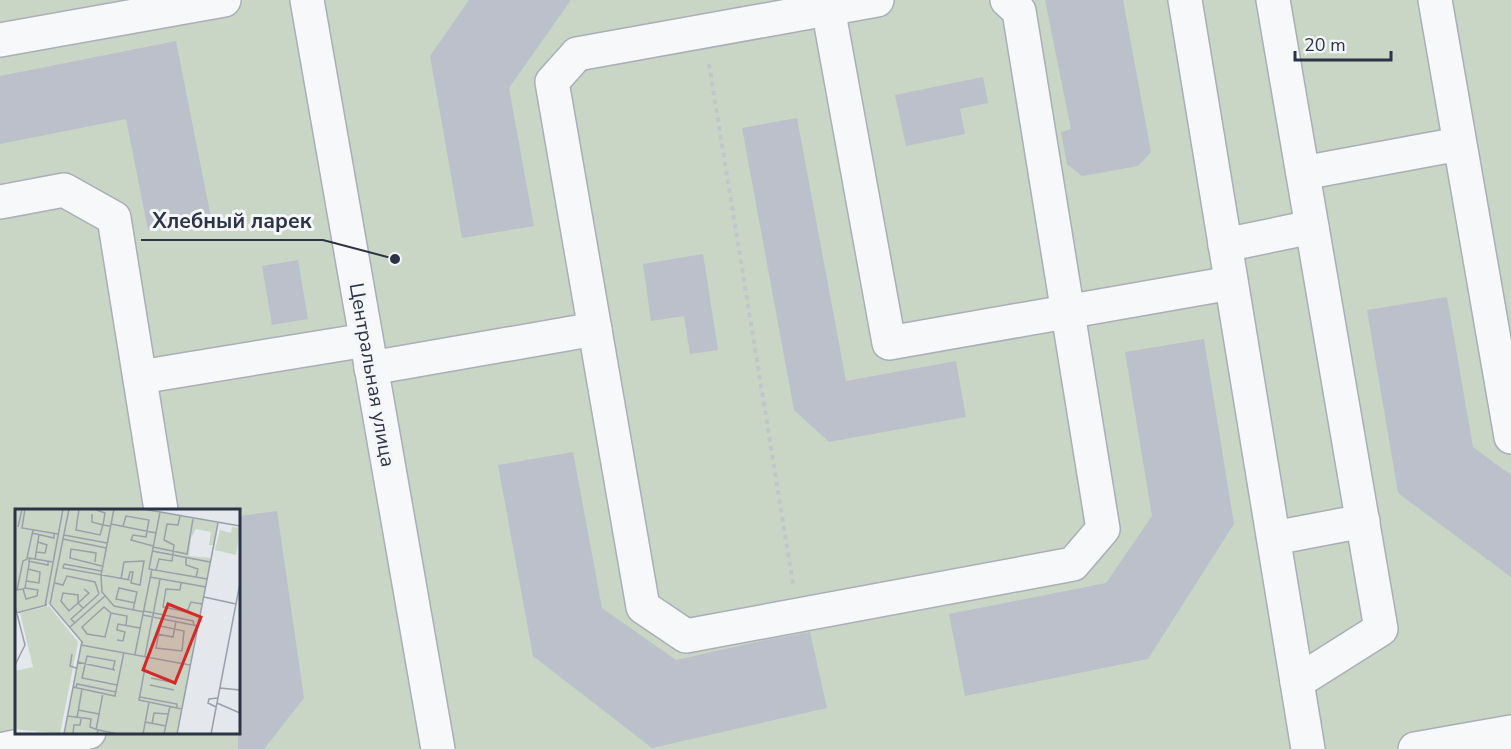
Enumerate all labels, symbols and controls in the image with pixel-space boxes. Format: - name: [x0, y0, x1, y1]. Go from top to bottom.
- scale bar: [1295, 24, 1391, 62]
- text: 20 m: [1304, 33, 1346, 57]
- callout: Хлебный ларек: [141, 201, 323, 240]
- text: Хлебный ларек: [152, 207, 312, 235]
- street label: Центральная улица: [343, 281, 401, 469]
- inset map: [15, 509, 240, 734]

